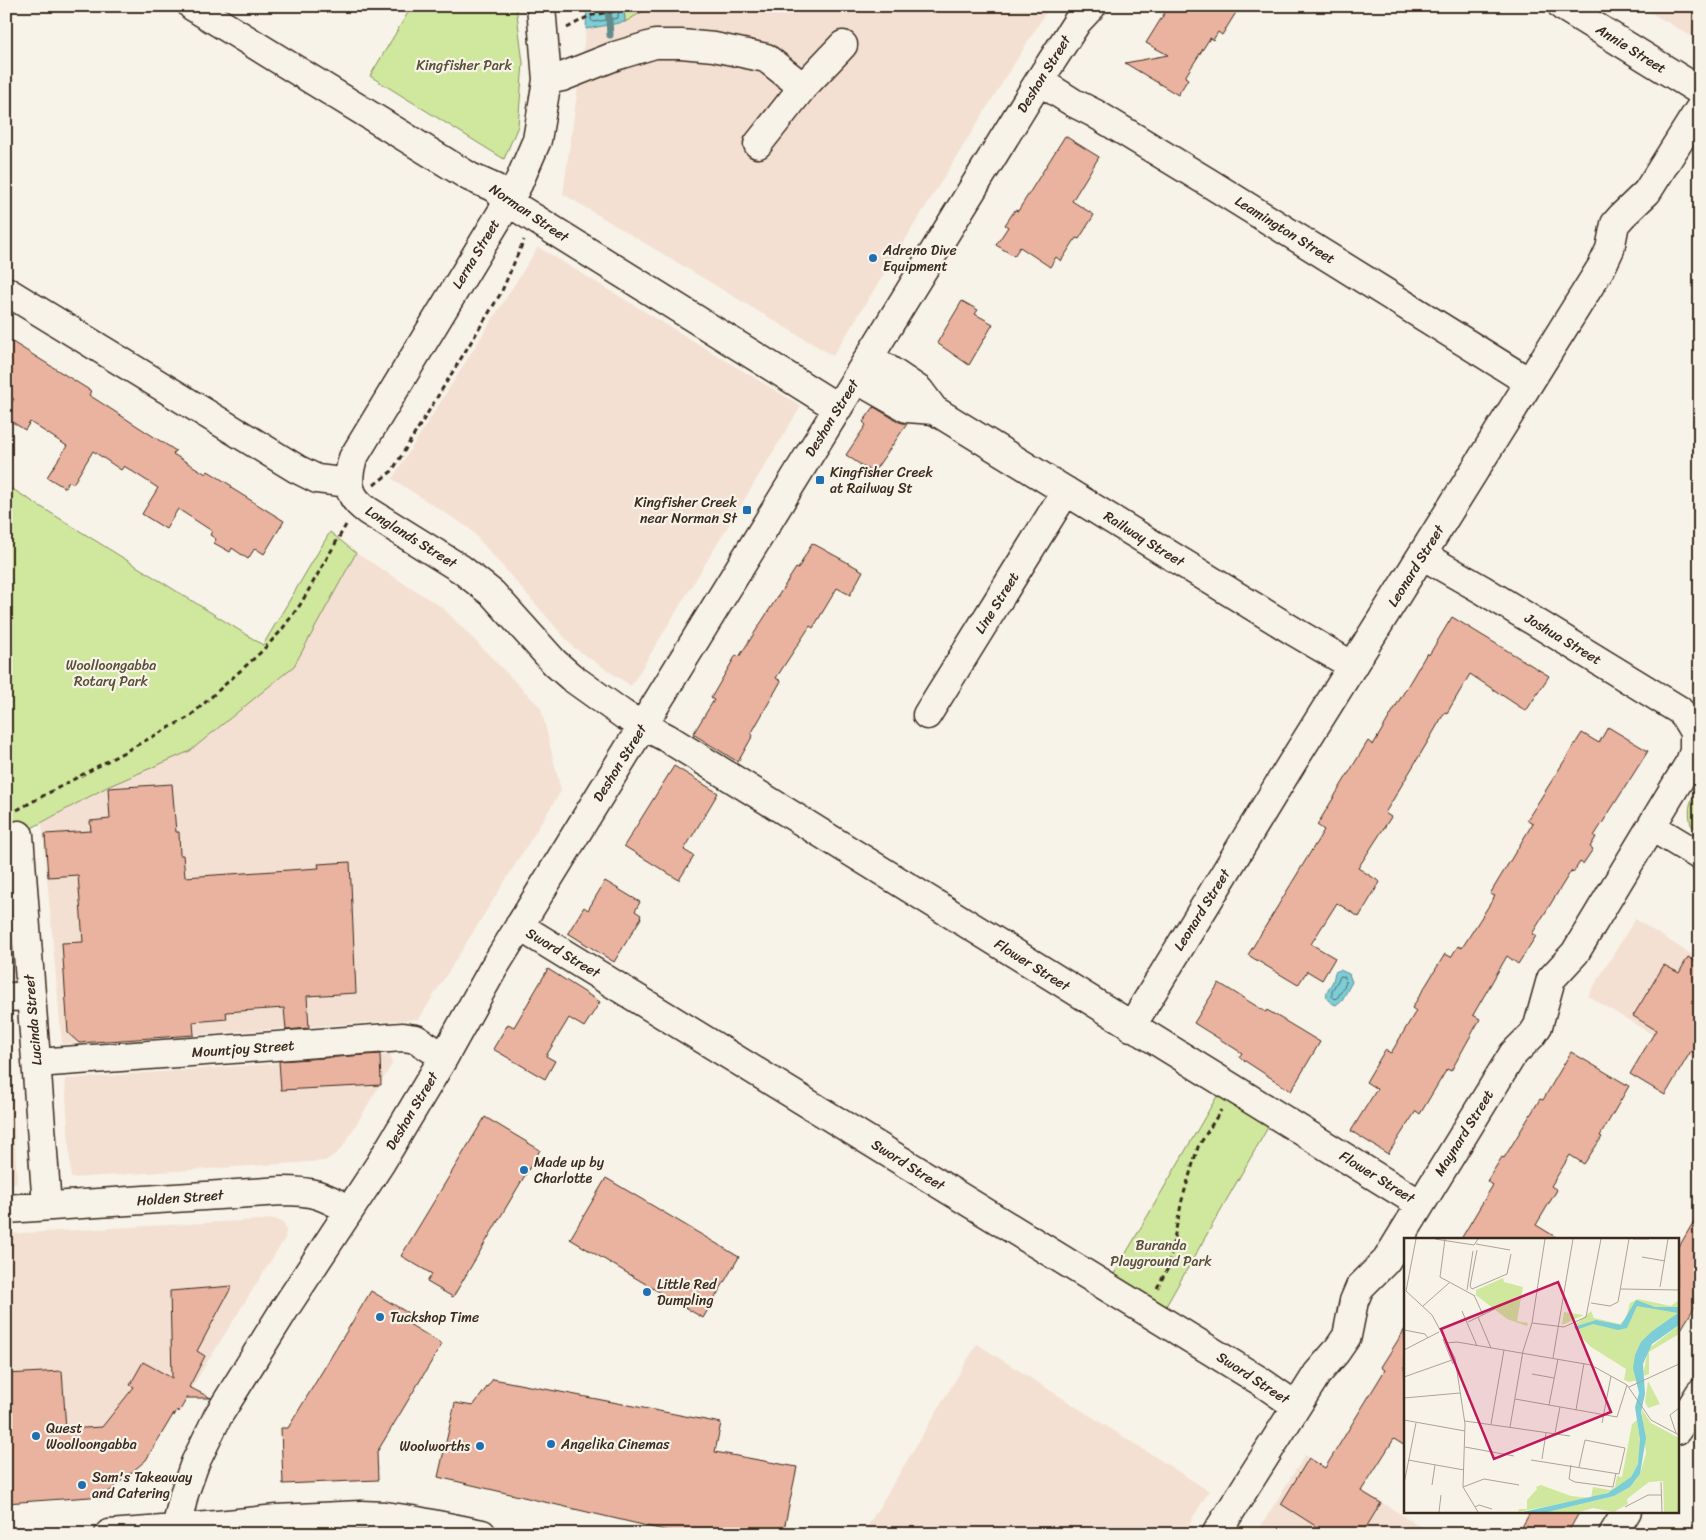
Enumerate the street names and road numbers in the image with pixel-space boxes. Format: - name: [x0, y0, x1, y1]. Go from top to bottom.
- street label: Annie Street: [1590, 17, 1671, 81]
- street label: Deshon Street: [1010, 29, 1079, 118]
- street label: Norman Street: [484, 177, 575, 250]
- street label: Leamington Street: [1230, 189, 1340, 271]
- street label: Lerna Street: [445, 214, 507, 294]
- street label: Deshon Street: [798, 373, 867, 462]
- street label: Longlands Street: [360, 499, 463, 576]
- street label: Railway Street: [1099, 504, 1191, 575]
- street label: Leonard Street: [1381, 519, 1452, 612]
- street label: Line Street: [968, 567, 1026, 639]
- street label: Joshua Street: [1519, 606, 1606, 672]
- street label: Deshon Street: [586, 718, 655, 807]
- street label: Leonard Street: [1167, 863, 1238, 956]
- street label: Sword Street: [521, 921, 606, 986]
- street label: Flower Street: [989, 932, 1076, 999]
- street label: Lucinda Street: [16, 972, 49, 1066]
- street label: Mountjoy Street: [191, 1033, 295, 1065]
- street label: Deshon Street: [379, 1066, 446, 1155]
- street label: Maynard Street: [1427, 1085, 1501, 1181]
- street label: Sword Street: [866, 1132, 951, 1198]
- street label: Flower Street: [1334, 1144, 1421, 1211]
- street label: Holden Street: [136, 1182, 226, 1214]
- street label: Sword Street: [1211, 1345, 1296, 1412]

